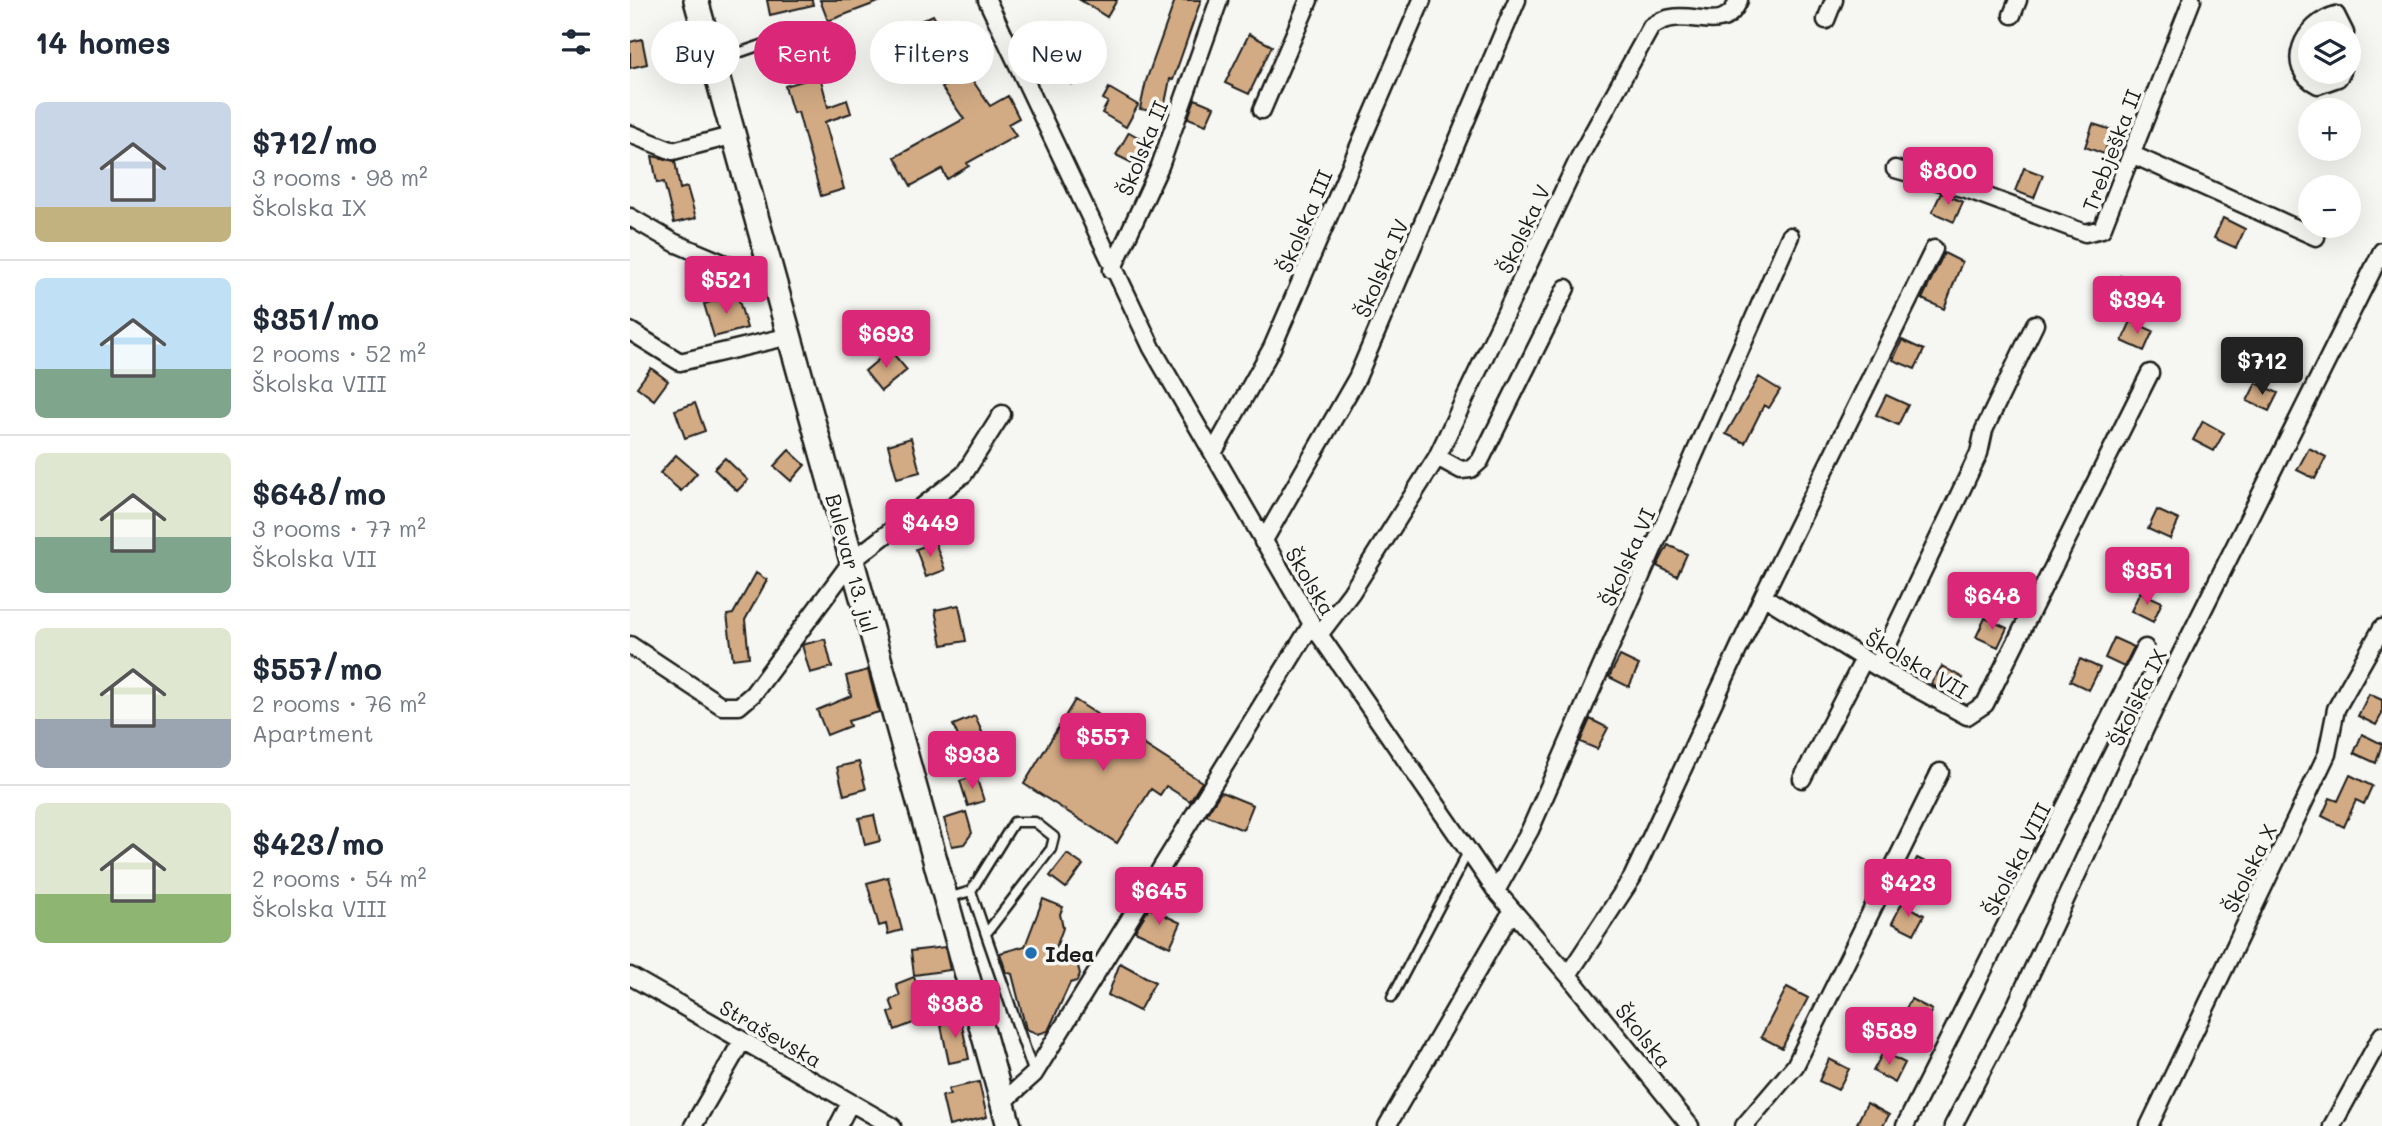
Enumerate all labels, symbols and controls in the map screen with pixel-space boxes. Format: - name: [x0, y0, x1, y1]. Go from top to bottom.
- chip: Buy: [651, 21, 740, 84]
- chip: Rent: [754, 21, 856, 84]
- chip: Filters: [870, 21, 994, 84]
- chip: New: [1008, 21, 1107, 84]
- map controls: [2298, 21, 2361, 238]
- button: layers: [2298, 21, 2361, 84]
- text: 14 homes: [35, 22, 171, 62]
- icon: filters: [557, 23, 595, 61]
- street label: Trebješka II: [2075, 85, 2147, 215]
- street label: Školska II: [1111, 96, 1173, 200]
- button: +: [2298, 98, 2361, 161]
- text: $712/mo: [252, 122, 377, 162]
- icon: home: [91, 130, 175, 214]
- pin: $800: [1907, 148, 1989, 207]
- text: $800: [1919, 155, 1977, 185]
- text: 3 rooms · 98 m²: [252, 162, 428, 192]
- street label: Školska III: [1270, 165, 1338, 277]
- button: −: [2298, 175, 2361, 238]
- street label: Školska V: [1491, 180, 1555, 278]
- text: Školska IX: [252, 192, 367, 222]
- street label: Školska IV: [1348, 215, 1414, 321]
- pin: $521: [685, 256, 767, 316]
- text: $521: [701, 264, 751, 294]
- pin: $394: [2096, 276, 2178, 336]
- text: $394: [2109, 284, 2165, 314]
- text: $351/mo: [252, 298, 379, 338]
- icon: home: [91, 306, 175, 390]
- pin: $693: [845, 310, 927, 370]
- text: $693: [858, 318, 914, 348]
- text: 2 rooms · 52 m²: [252, 338, 426, 368]
- pin: $712: [2221, 338, 2303, 397]
- text: $712: [2237, 345, 2287, 375]
- text: Školska VIII: [252, 368, 387, 398]
- text: $648/mo: [252, 473, 386, 513]
- icon: home: [91, 481, 175, 565]
- street label: Bulevar 13. jul: [820, 491, 884, 635]
- pin: $449: [889, 500, 971, 559]
- street label: Školska VI: [1593, 504, 1661, 610]
- text: $449: [901, 507, 959, 537]
- text: 3 rooms · 77 m²: [252, 513, 426, 543]
- street label: Školska: [1280, 542, 1342, 620]
- text: Školska VII: [252, 543, 377, 573]
- pin: $351: [2106, 548, 2188, 607]
- text: $351: [2121, 555, 2173, 585]
- pin: $648: [1951, 572, 2033, 632]
- text: $648: [1964, 580, 2020, 610]
- street label: Školska VII: [1861, 624, 1973, 704]
- street label: Školska IX: [2102, 644, 2172, 750]
- text: $557/mo: [252, 648, 382, 688]
- icon: home: [91, 656, 175, 740]
- text: 2 rooms · 76 m²: [252, 688, 426, 718]
- pin: $557: [1062, 714, 1144, 773]
- text: Apartment: [252, 718, 374, 748]
- text: $557: [1076, 721, 1130, 751]
- pin: $938: [931, 732, 1013, 791]
- text: $938: [944, 739, 1000, 769]
- street label: Školska VIII: [1976, 798, 2056, 920]
- street label: Školska X: [2216, 819, 2282, 917]
- text: $423/mo: [252, 823, 384, 863]
- icon: home: [91, 831, 175, 915]
- pin: $423: [1867, 860, 1949, 919]
- text: 2 rooms · 54 m²: [252, 863, 427, 893]
- pin: $645: [1118, 867, 1200, 927]
- text: $423: [1880, 867, 1936, 897]
- text: $645: [1131, 875, 1187, 905]
- text: Školska VIII: [252, 893, 387, 923]
- place label: Idea: [1045, 940, 1095, 967]
- marker: Idea: [1023, 945, 1039, 961]
- pin: $388: [914, 981, 996, 1040]
- text: $388: [927, 988, 983, 1018]
- street label: Straševska: [715, 993, 827, 1073]
- street label: Školska: [1610, 997, 1678, 1073]
- pin: $589: [1848, 1007, 1930, 1067]
- text: $589: [1861, 1015, 1917, 1045]

